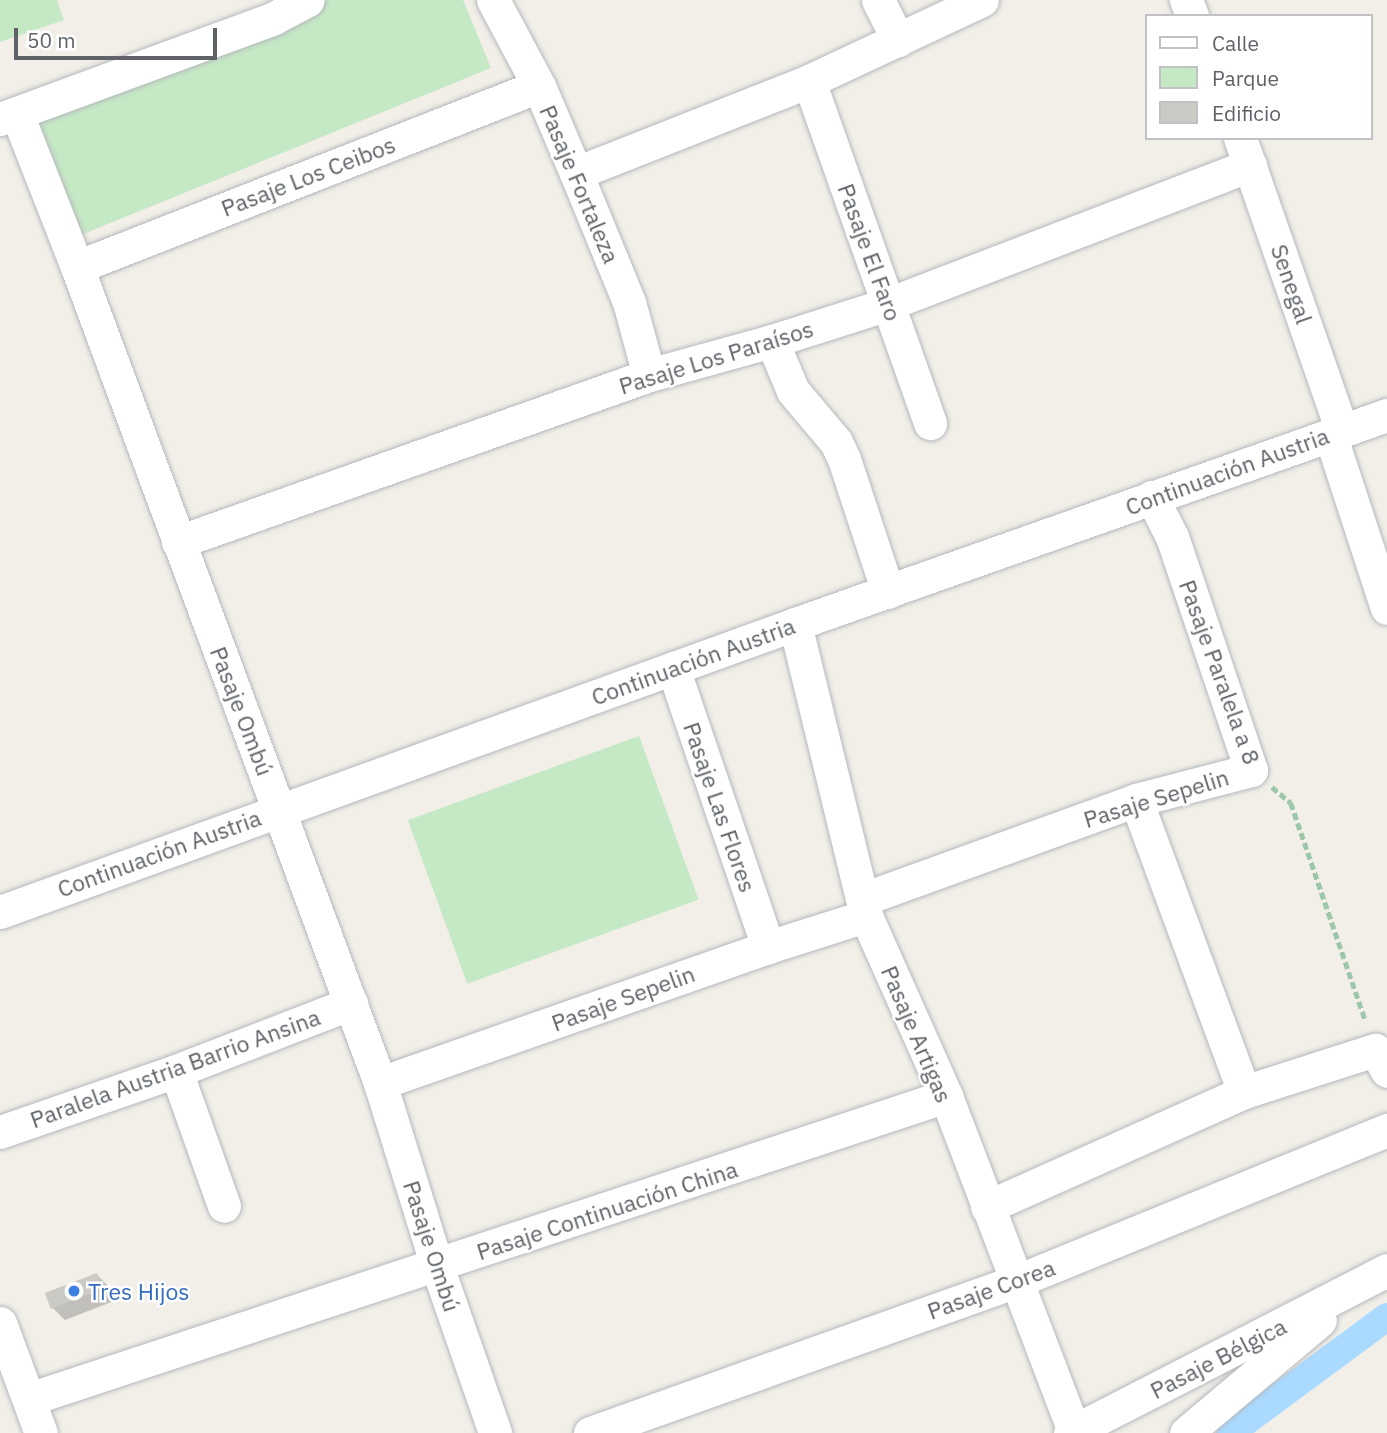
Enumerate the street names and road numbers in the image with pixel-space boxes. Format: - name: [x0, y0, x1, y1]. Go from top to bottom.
- street label: Pasaje Fortaleza: [534, 101, 626, 267]
- street label: Pasaje Los Ceibos: [217, 130, 399, 222]
- street label: Pasaje El Faro: [832, 180, 908, 324]
- street label: Senegal: [1266, 241, 1318, 327]
- street label: Pasaje Los Paraísos: [616, 314, 816, 400]
- street label: Continuación Austria: [1121, 421, 1333, 521]
- street label: Pasaje Paralela a 8: [1174, 576, 1266, 768]
- street label: Continuación Austria: [587, 611, 799, 711]
- street label: Pasaje Ombú: [205, 643, 279, 779]
- street label: Pasaje Las Flores: [678, 718, 762, 896]
- street label: Pasaje Sepelin: [1080, 763, 1232, 833]
- street label: Continuación Austria: [53, 803, 265, 903]
- street label: Pasaje Sepelin: [548, 959, 698, 1037]
- street label: Pasaje Artigas: [876, 961, 958, 1107]
- street label: Paralela Austria Barrio Ansina: [26, 1003, 324, 1133]
- street label: Pasaje Continuación China: [473, 1155, 741, 1265]
- street label: Pasaje Ombú: [398, 1177, 466, 1315]
- street label: Pasaje Corea: [923, 1253, 1059, 1325]
- street label: Pasaje Bélgica: [1145, 1312, 1291, 1404]

